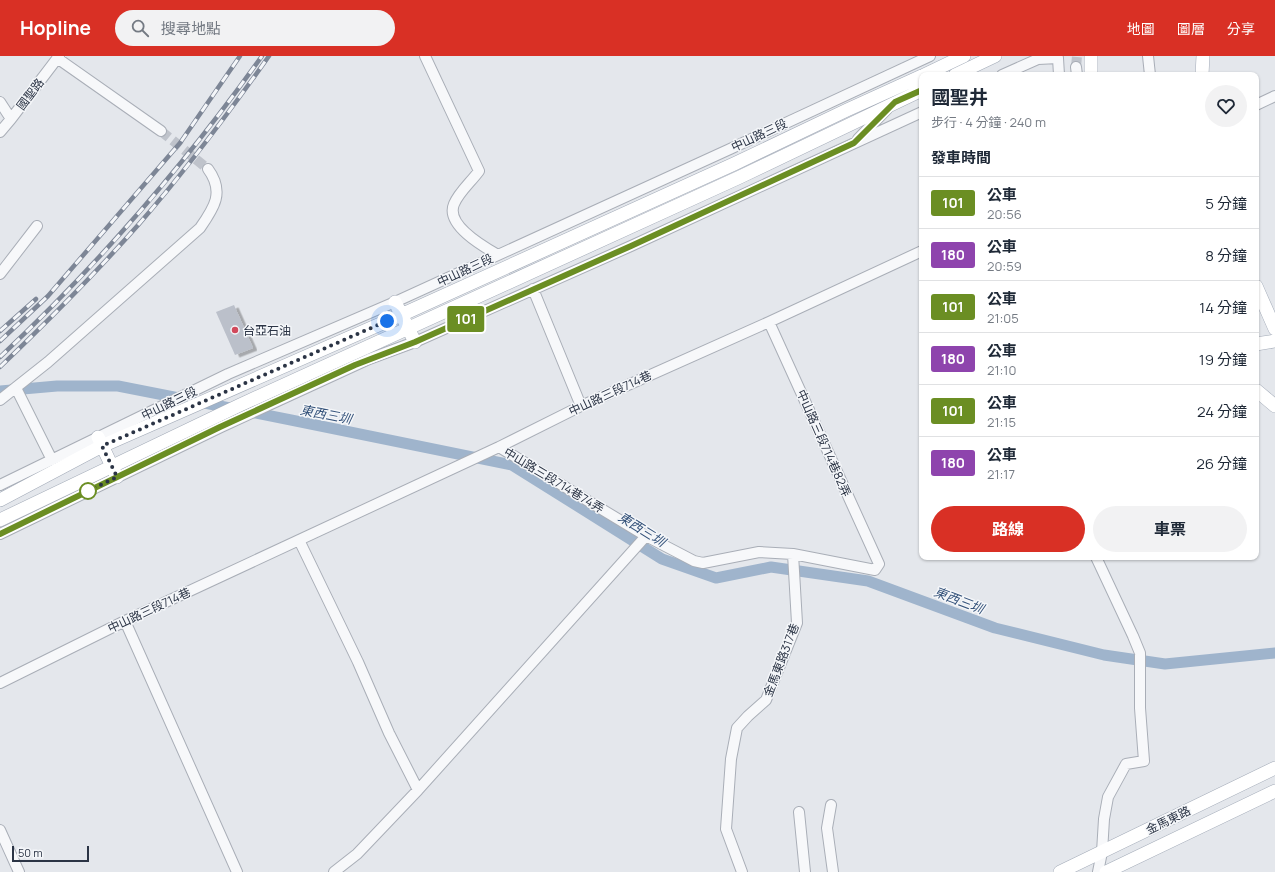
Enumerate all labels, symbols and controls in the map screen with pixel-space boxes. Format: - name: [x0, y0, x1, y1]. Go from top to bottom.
- search box: [115, 10, 395, 46]
- text: Hopline: [20, 15, 91, 41]
- icon: search: [129, 17, 151, 39]
- text: 搜尋地點: [161, 18, 221, 39]
- text: 地圖: [1127, 19, 1155, 38]
- text: 圖層: [1177, 19, 1205, 38]
- text: 分享: [1227, 19, 1255, 38]
- street label: 國聖路: [12, 75, 48, 113]
- text: 國聖井: [931, 84, 988, 110]
- button: heart: [1205, 85, 1247, 127]
- text: 步行 · 4 分鐘 · 240 m: [931, 113, 1046, 131]
- street label: 中山路三段: [728, 115, 790, 155]
- text: 發車時間: [931, 147, 991, 168]
- text: 公車: [987, 184, 1017, 205]
- text: 101: [942, 193, 964, 212]
- text: 5 分鐘: [1205, 193, 1247, 214]
- text: 20:56: [987, 205, 1022, 223]
- text: 公車: [987, 236, 1017, 257]
- text: 180: [941, 245, 965, 264]
- text: 8 分鐘: [1205, 245, 1247, 266]
- street label: 中山路三段: [434, 250, 496, 290]
- text: 20:59: [987, 257, 1022, 275]
- text: 公車: [987, 288, 1017, 309]
- text: 101: [942, 297, 964, 316]
- text: 14 分鐘: [1199, 297, 1247, 318]
- line badge: 101: [443, 306, 489, 332]
- text: 101: [455, 309, 477, 328]
- text: 21:05: [987, 309, 1019, 327]
- your location: [377, 311, 397, 331]
- place label: 台亞石油: [243, 322, 291, 339]
- marker: 台亞石油: [230, 325, 240, 335]
- text: 公車: [987, 340, 1017, 361]
- text: 180: [941, 349, 965, 368]
- text: 19 分鐘: [1199, 349, 1247, 370]
- text: 21:10: [987, 361, 1016, 379]
- street label: 中山路三段714巷: [566, 366, 654, 420]
- street label: 中山路三段: [138, 382, 200, 424]
- street label: 中山路三段714巷82弄: [793, 387, 855, 499]
- text: 公車: [987, 392, 1017, 413]
- water label: 東西三圳: [299, 400, 355, 428]
- text: 101: [942, 401, 964, 420]
- text: 24 分鐘: [1197, 401, 1247, 422]
- text: 21:15: [987, 413, 1016, 431]
- street label: 中山路三段714巷74弄: [501, 443, 607, 517]
- text: 公車: [987, 444, 1017, 465]
- text: 180: [941, 453, 965, 472]
- text: 26 分鐘: [1196, 453, 1247, 474]
- text: 21:17: [987, 465, 1015, 483]
- unlabelled marker: [79, 482, 97, 500]
- button: 路線: [931, 506, 1085, 552]
- button: 車票: [1093, 506, 1247, 552]
- water label: 東西三圳: [615, 508, 671, 551]
- water label: 東西三圳: [931, 582, 988, 618]
- street label: 中山路三段714巷: [105, 583, 193, 637]
- street label: 金馬東路317巷: [759, 621, 803, 699]
- street label: 金馬東路: [1143, 802, 1193, 838]
- scale bar: [12, 844, 89, 863]
- text: 50 m: [18, 845, 43, 860]

